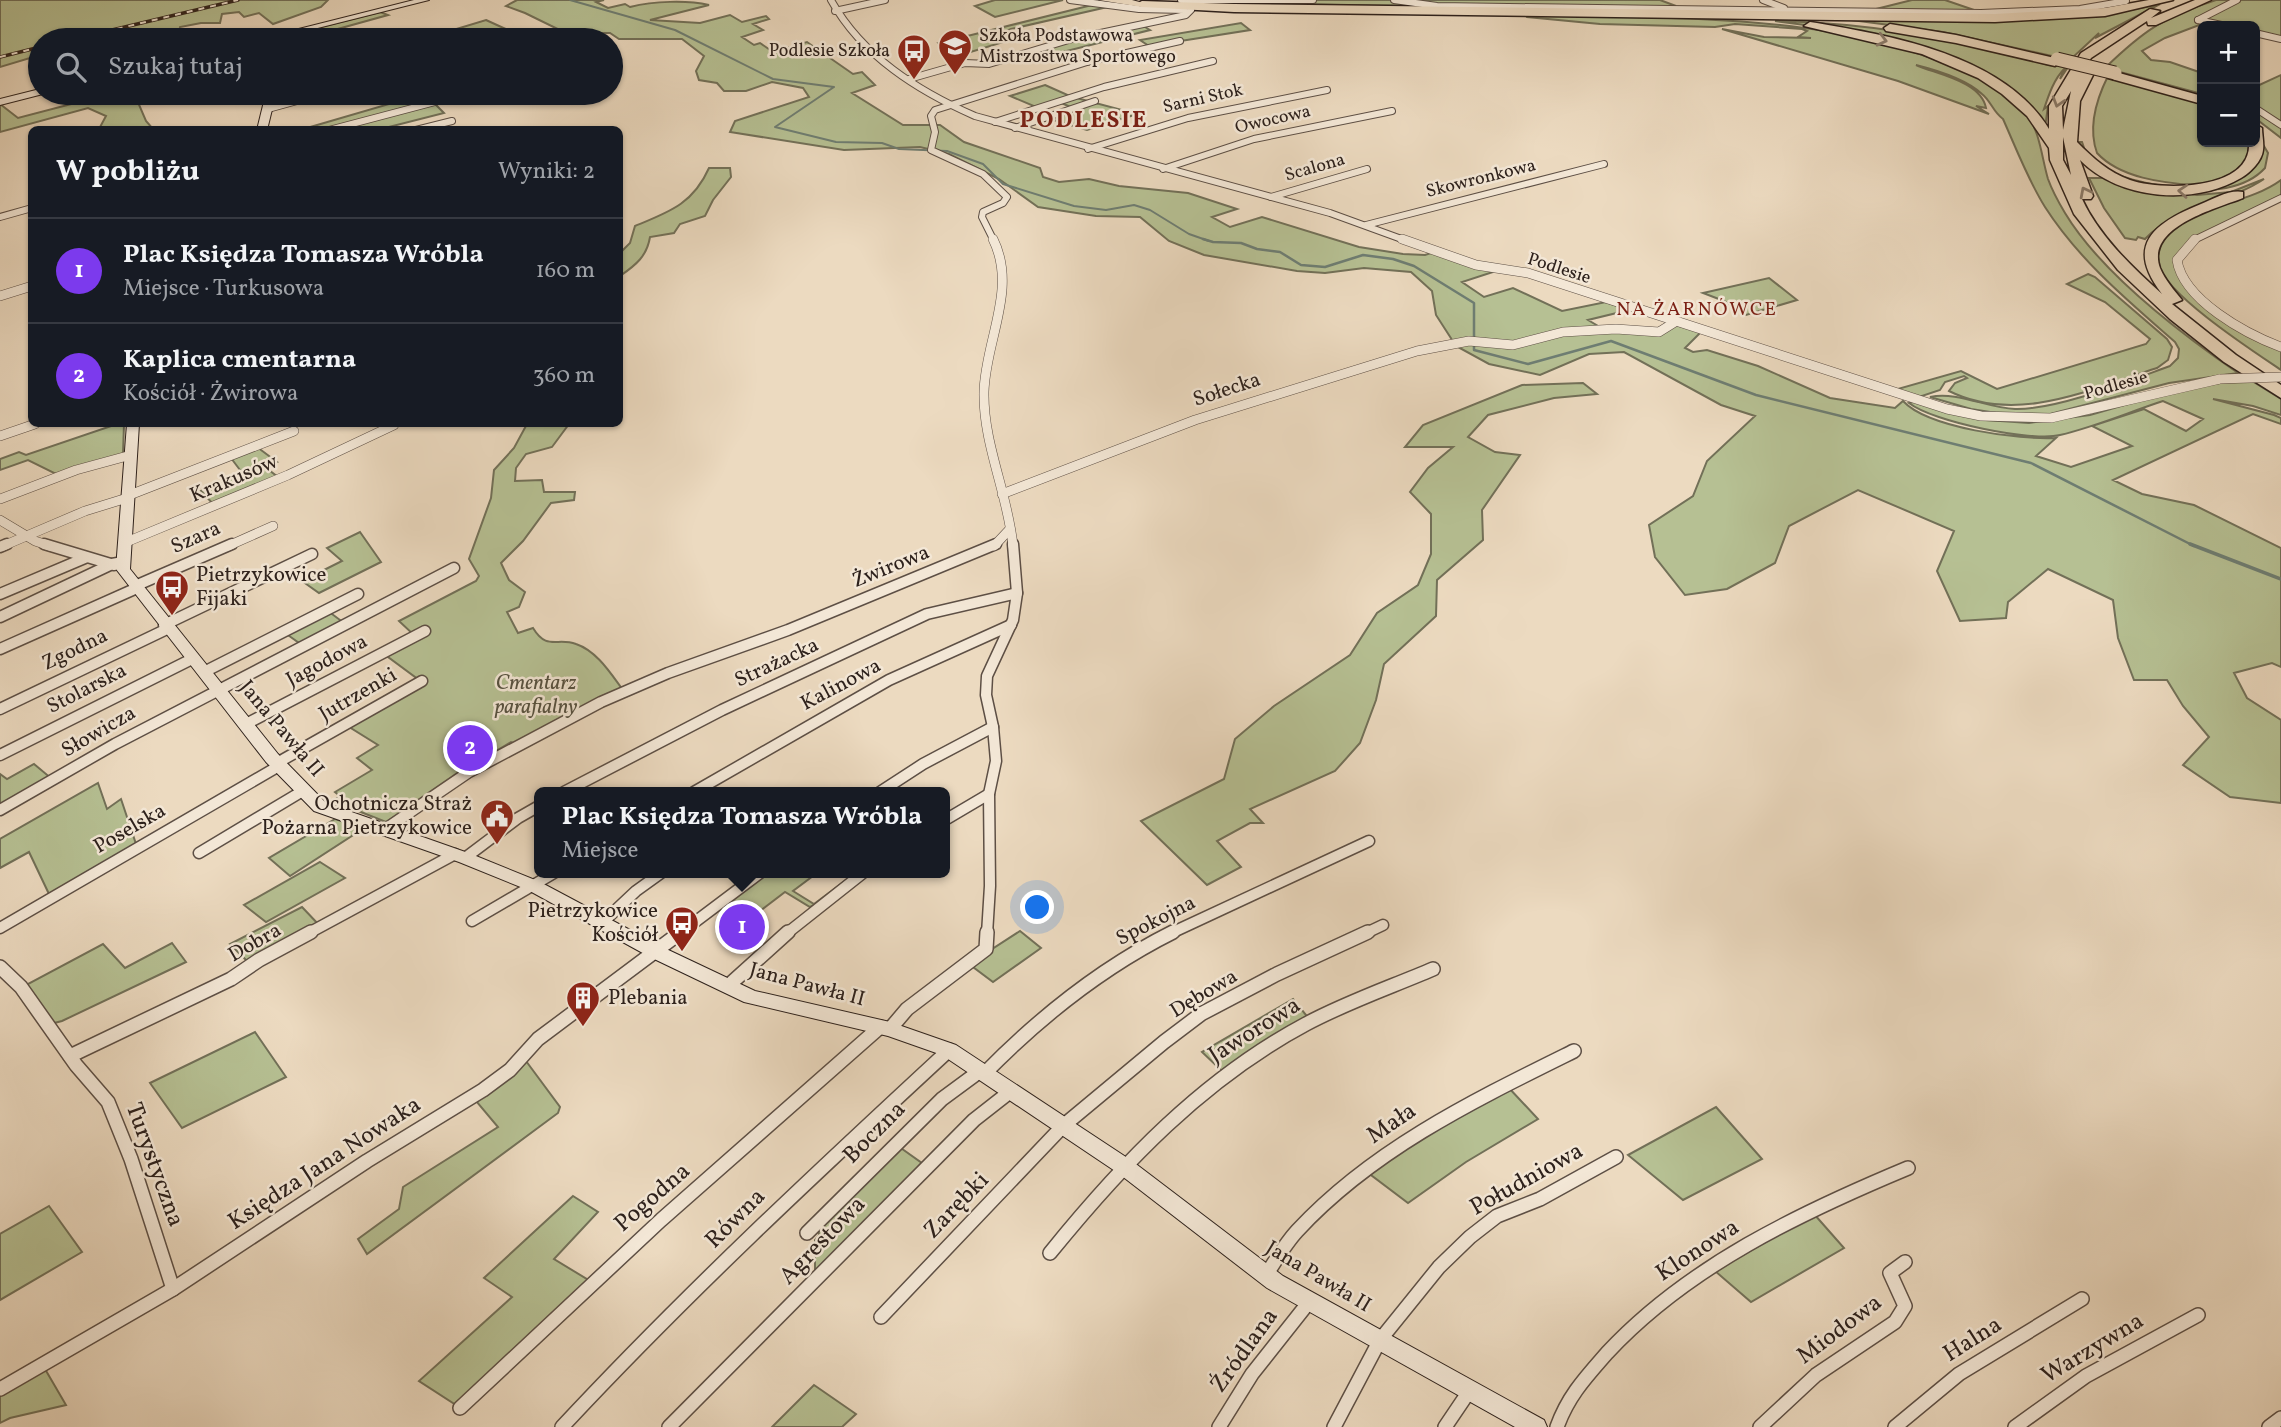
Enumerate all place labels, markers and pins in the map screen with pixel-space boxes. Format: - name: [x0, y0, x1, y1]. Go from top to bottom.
- place label: Szkoła Podstawowa Mistrzostwa Sportowego: [979, 24, 1176, 70]
- school or university icon: Szkoła Podstawowa Mistrzostwa Sportowego: [936, 27, 974, 76]
- bus stop icon: Podlesie Szkoła: [895, 32, 933, 81]
- place label: Podlesie Szkoła: [769, 39, 890, 64]
- place label: Pietrzykowice Fijaki: [196, 561, 327, 614]
- bus stop icon: Pietrzykowice Fijaki: [153, 568, 191, 617]
- pin: 2: [447, 722, 493, 774]
- place label: Ochotnicza Straż Pożarna Pietrzykowice: [262, 790, 472, 843]
- public building icon: Ochotnicza Straż Pożarna Pietrzykowice: [478, 797, 516, 846]
- place label: Pietrzykowice Kościół: [527, 897, 659, 950]
- pin: 1: [719, 901, 765, 953]
- bus stop icon: Pietrzykowice Kościół: [663, 904, 701, 953]
- building icon: Plebania: [564, 979, 602, 1028]
- place label: Plebania: [608, 984, 688, 1013]

